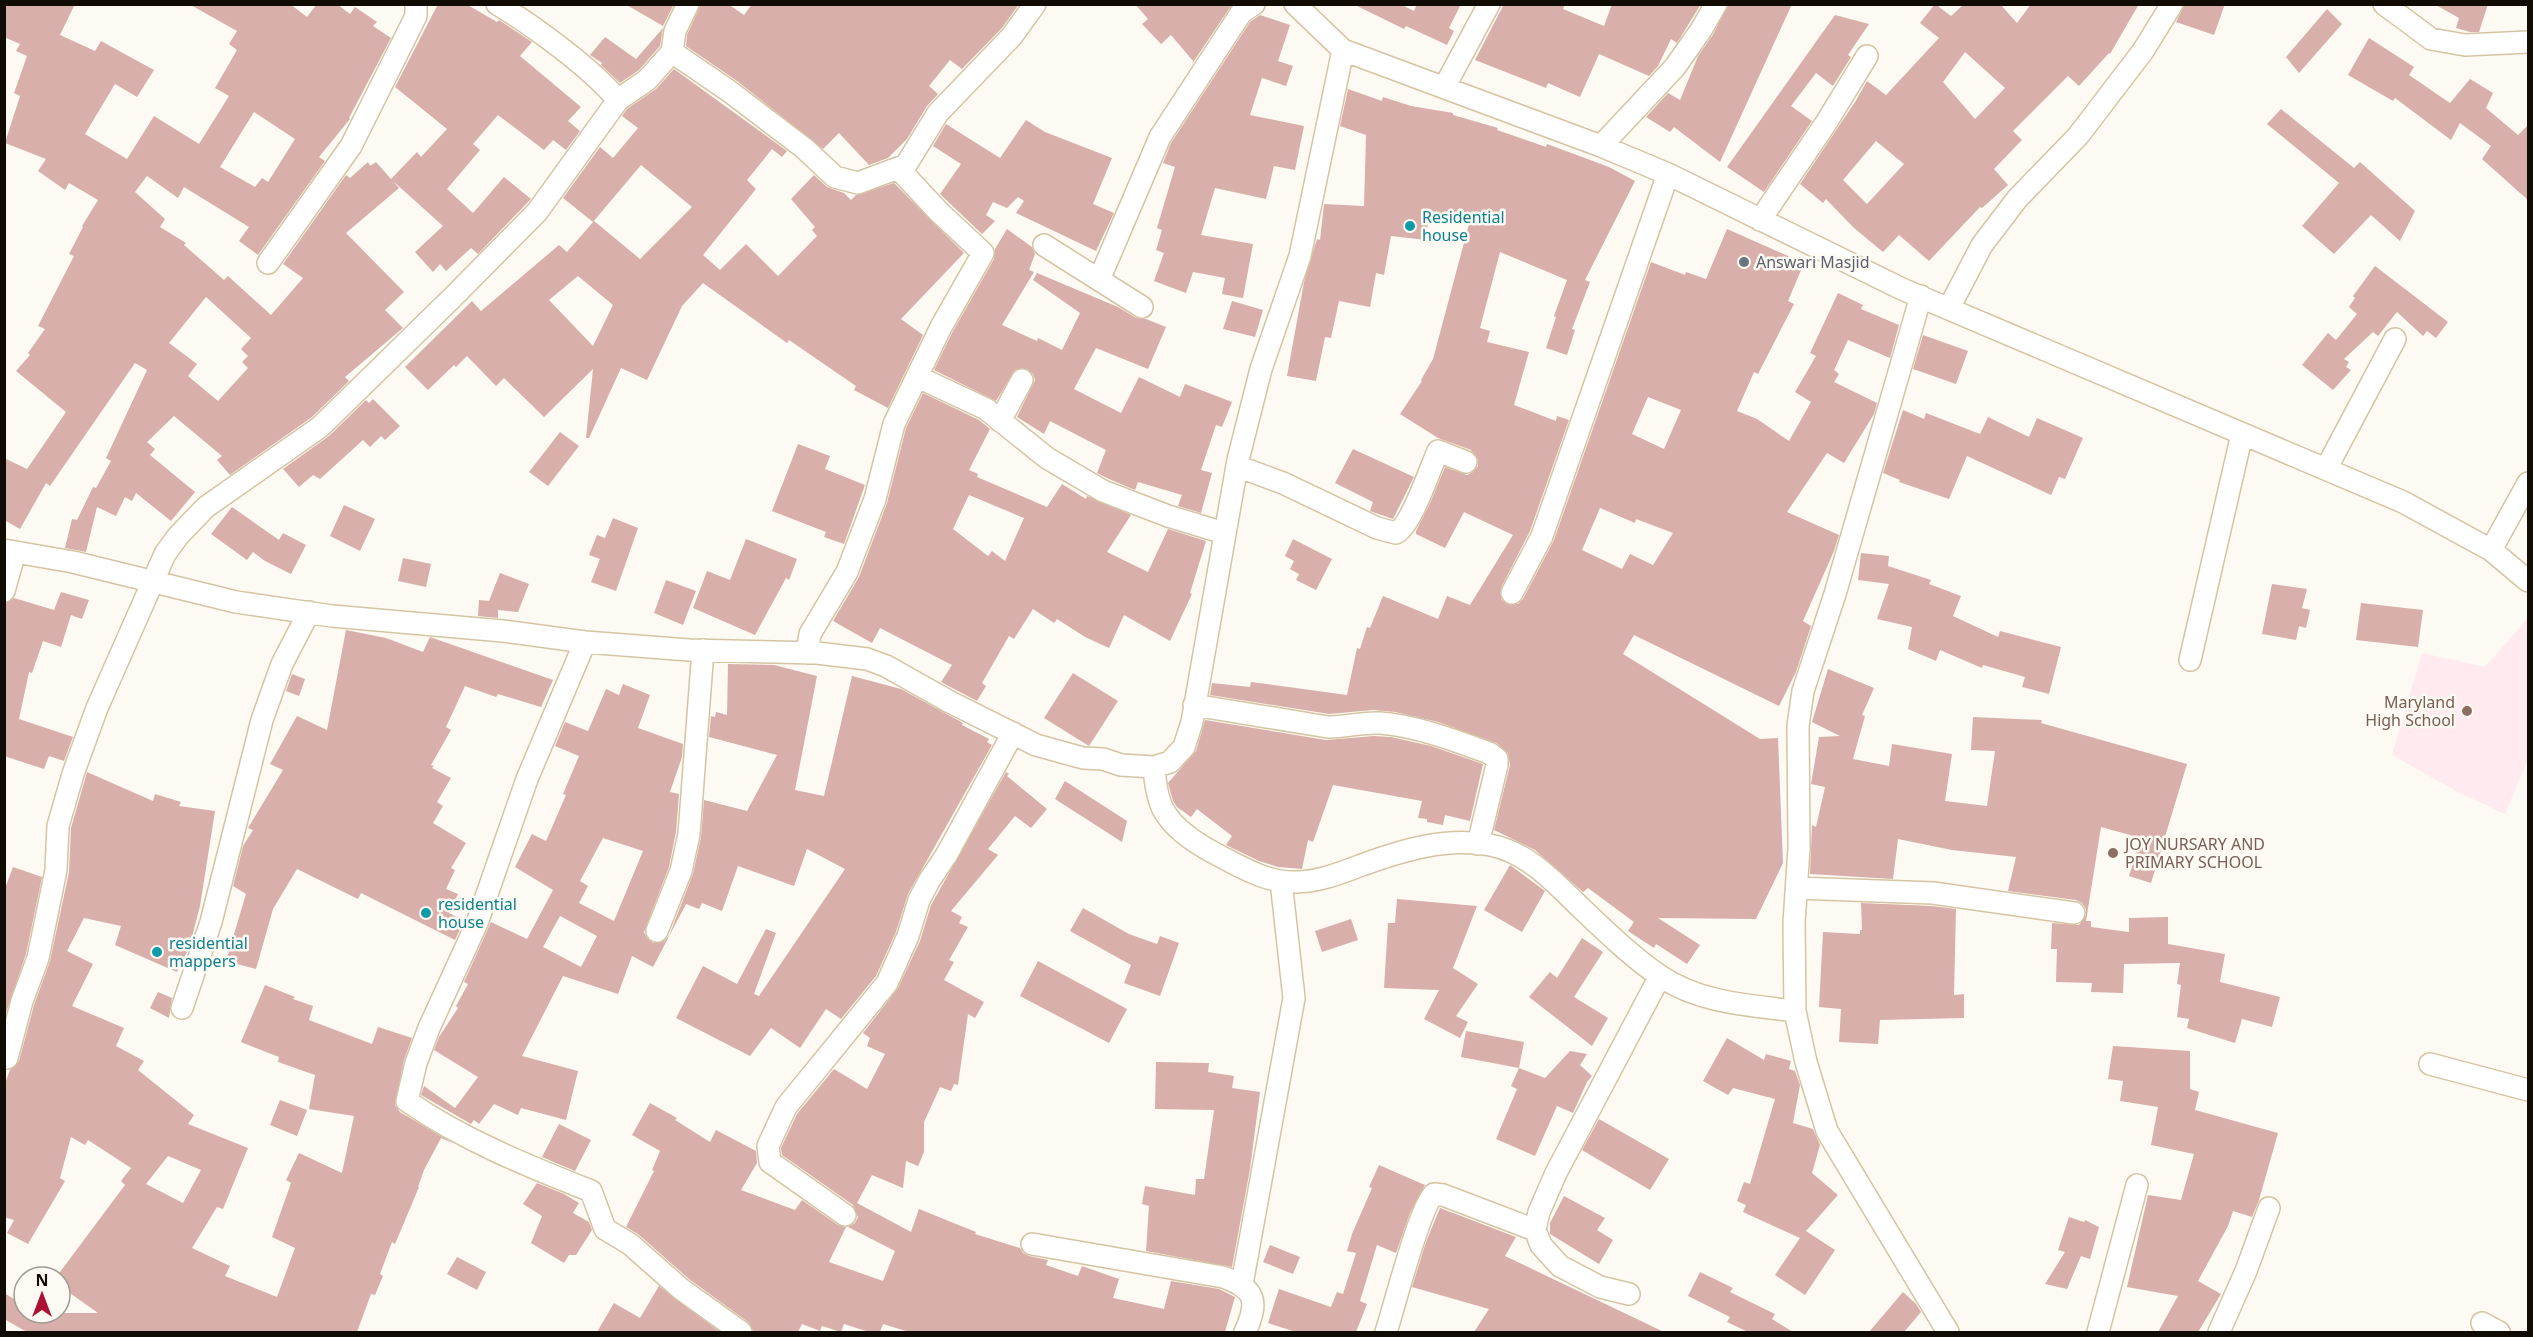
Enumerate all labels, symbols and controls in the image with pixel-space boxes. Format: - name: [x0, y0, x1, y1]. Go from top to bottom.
- place label: Residential house: [1422, 206, 1505, 246]
- marker: Residential house: [1403, 219, 1417, 233]
- place label: Answari Masjid: [1756, 251, 1869, 273]
- marker: Answari Masjid: [1737, 255, 1751, 269]
- place label: Maryland High School: [2365, 691, 2455, 731]
- marker: Maryland High School: [2460, 704, 2474, 718]
- place label: JOY NURSARY AND PRIMARY SCHOOL: [2123, 833, 2265, 873]
- marker: JOY NURSARY AND PRIMARY SCHOOL: [2106, 846, 2120, 860]
- place label: residential house: [438, 893, 517, 933]
- marker: residential house: [419, 906, 433, 920]
- place label: residential mappers: [169, 932, 248, 972]
- marker: residential mappers: [150, 945, 164, 959]
- north arrow: [12, 1265, 72, 1325]
- text: N: [35, 1269, 49, 1291]

